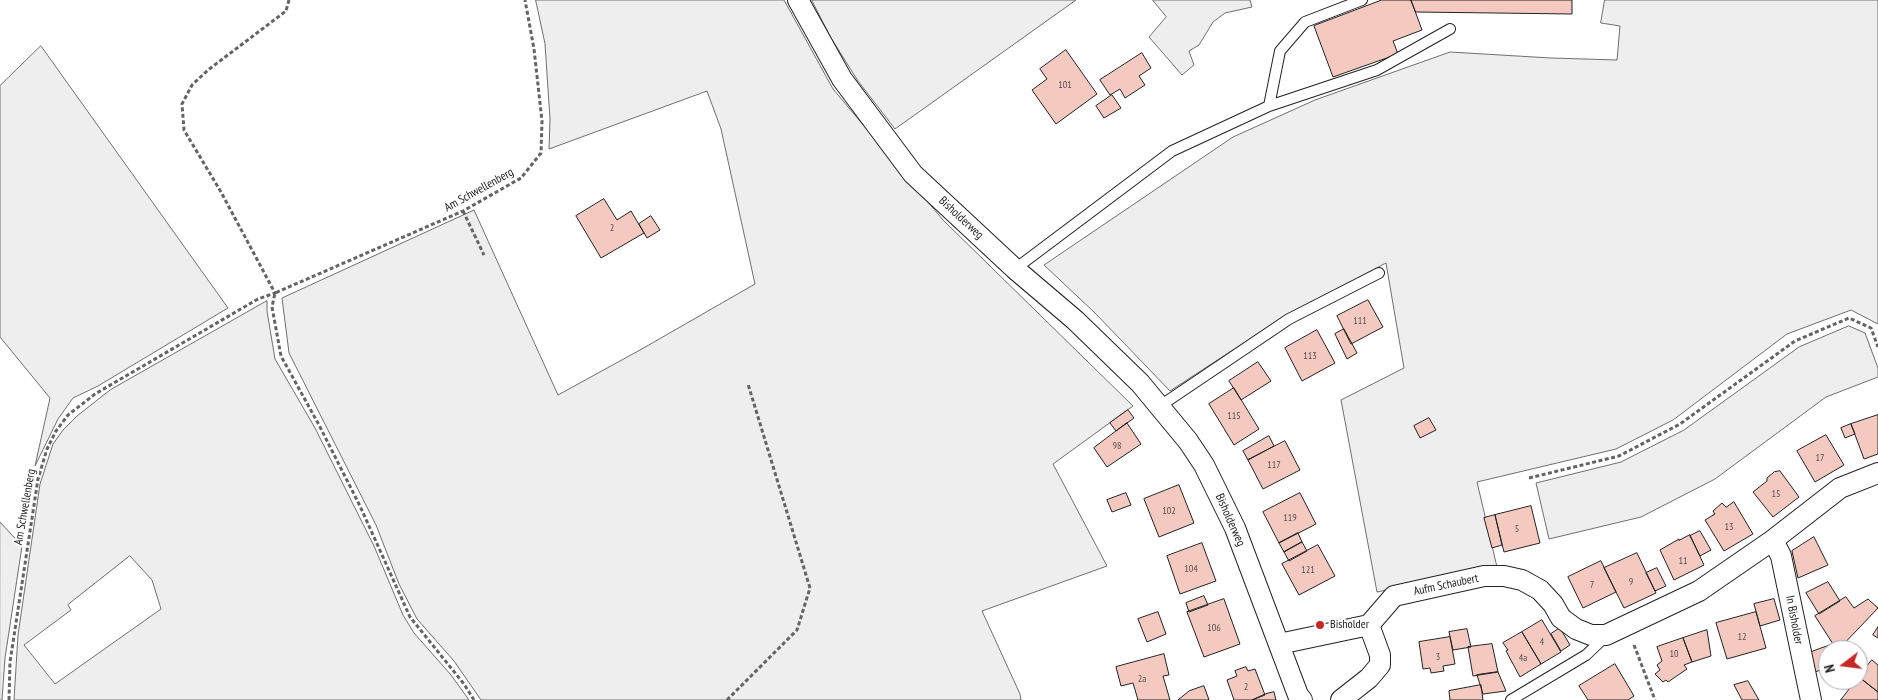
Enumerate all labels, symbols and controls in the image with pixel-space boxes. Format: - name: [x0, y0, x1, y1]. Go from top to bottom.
- house number: 101: [1058, 79, 1072, 91]
- street label: Am Schwellenberg: [442, 165, 516, 215]
- street label: Bisholderweg: [936, 194, 986, 242]
- house number: 2: [610, 222, 614, 234]
- house number: 111: [1353, 315, 1367, 327]
- house number: 113: [1303, 350, 1317, 362]
- house number: 115: [1227, 410, 1241, 422]
- house number: 98: [1113, 440, 1121, 452]
- house number: 17: [1816, 452, 1824, 464]
- house number: 117: [1267, 459, 1281, 471]
- street label: Am Schwellenberg: [11, 468, 39, 546]
- house number: 15: [1772, 488, 1780, 500]
- street label: Bisholderweg: [1212, 491, 1248, 549]
- house number: 102: [1162, 505, 1176, 517]
- house number: 119: [1283, 512, 1297, 524]
- house number: 13: [1725, 521, 1733, 533]
- house number: 5: [1515, 523, 1519, 535]
- house number: 11: [1679, 555, 1687, 567]
- house number: 104: [1184, 563, 1198, 575]
- house number: 121: [1301, 564, 1315, 576]
- street label: Aufm Schaubert: [1412, 571, 1480, 599]
- house number: 9: [1629, 576, 1633, 588]
- house number: 7: [1590, 579, 1594, 591]
- street label: In Bisholder: [1782, 594, 1806, 646]
- place label: Bisholder: [1330, 618, 1369, 632]
- marker: Bisholder: [1314, 619, 1326, 631]
- house number: 106: [1207, 622, 1221, 634]
- house number: 12: [1738, 631, 1746, 643]
- house number: 4: [1540, 636, 1544, 648]
- north arrow: [1818, 640, 1868, 690]
- house number: 10: [1670, 648, 1678, 660]
- house number: 3: [1436, 651, 1440, 663]
- house number: 4a: [1519, 652, 1527, 664]
- text: N: [1820, 663, 1839, 675]
- house number: 2a: [1138, 673, 1146, 685]
- house number: 2: [1244, 681, 1248, 693]

